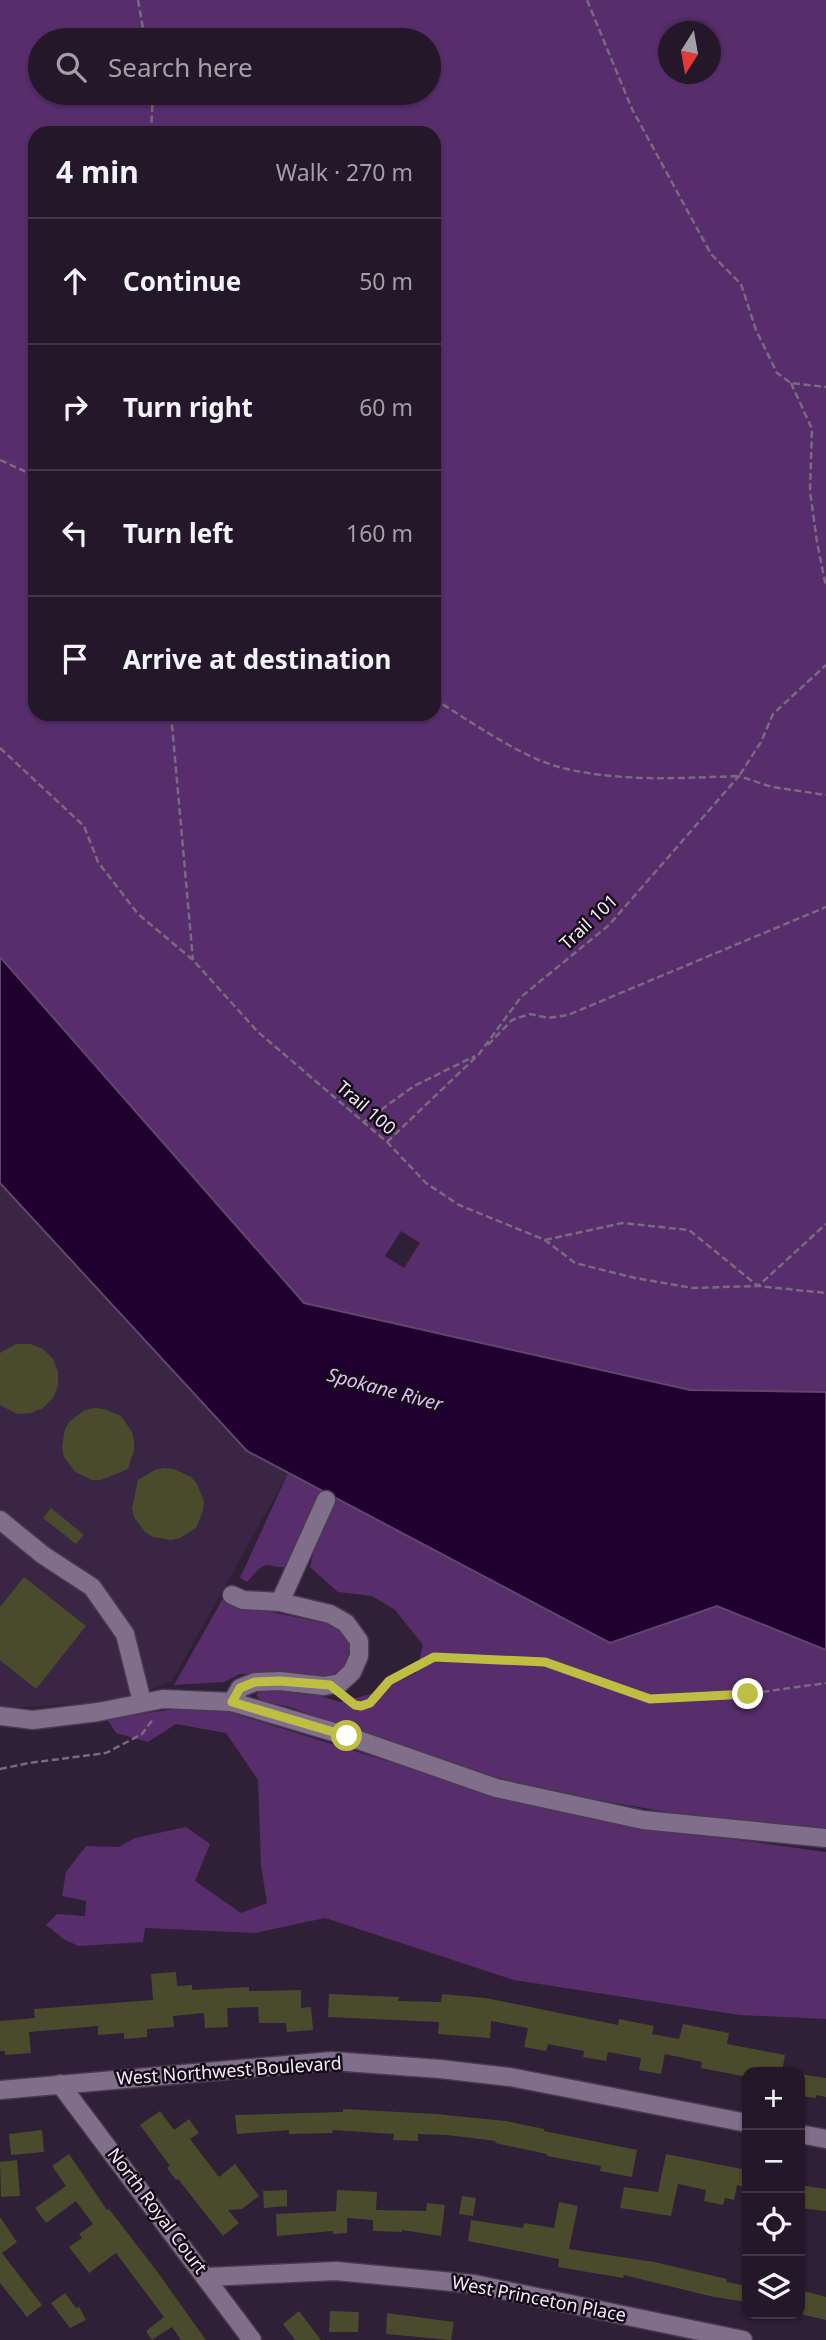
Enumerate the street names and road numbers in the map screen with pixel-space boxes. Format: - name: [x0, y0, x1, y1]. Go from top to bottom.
- street label: Trail 101: [554, 888, 623, 954]
- street label: Trail 100: [332, 1075, 401, 1140]
- street label: West Northwest Boulevard: [116, 2050, 342, 2090]
- street label: North Royal Court: [102, 2142, 213, 2279]
- street label: West Princeton Place: [450, 2269, 628, 2327]

